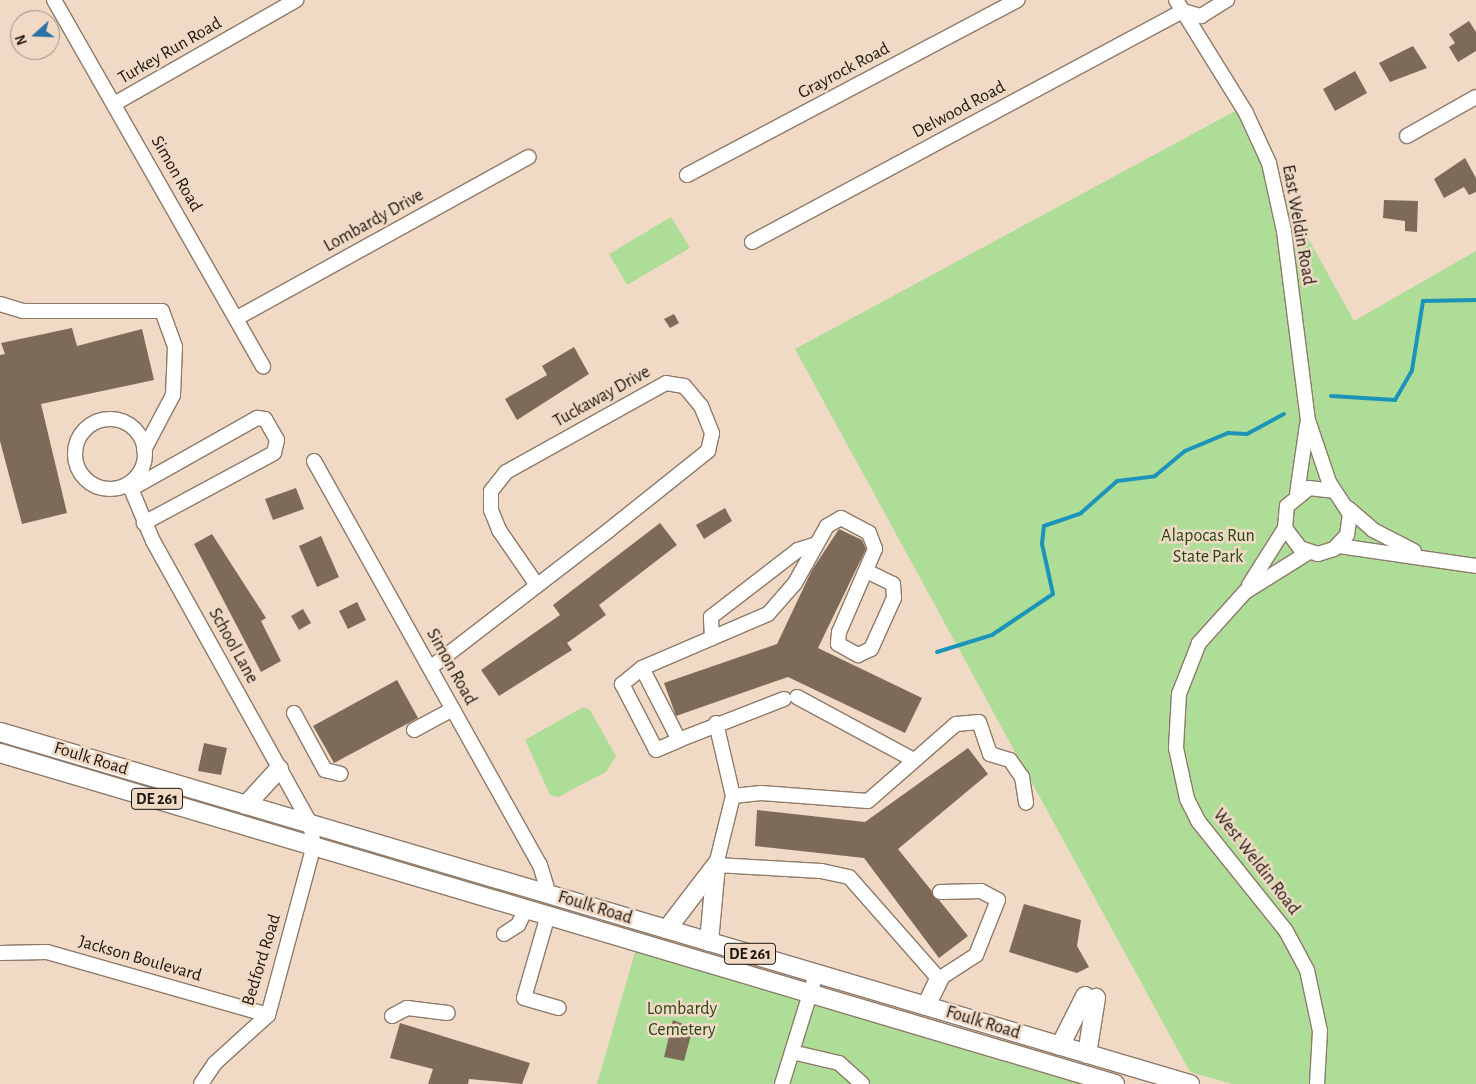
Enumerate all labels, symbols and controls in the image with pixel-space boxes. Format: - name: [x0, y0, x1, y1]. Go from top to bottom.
- north arrow: [10, 10, 60, 60]
- street label: Turkey Run Road: [114, 13, 226, 89]
- text: N: [14, 33, 30, 47]
- street label: Grayrock Road: [795, 38, 893, 104]
- street label: Delwood Road: [909, 77, 1009, 143]
- street label: Simon Road: [146, 132, 206, 216]
- street label: East Weldin Road: [1277, 163, 1319, 287]
- street label: Lombardy Drive: [320, 185, 428, 257]
- street label: Tuckaway Drive: [550, 361, 654, 433]
- park label: Alapocas Run State Park: [1161, 526, 1255, 568]
- street label: School Lane: [204, 605, 262, 687]
- street label: Simon Road: [421, 625, 481, 709]
- street label: Foulk Road: [51, 737, 131, 781]
- road number: DE 261: [131, 786, 183, 812]
- street label: West Weldin Road: [1208, 805, 1304, 919]
- street label: Foulk Road: [555, 886, 635, 930]
- street label: Bedford Road: [238, 912, 286, 1008]
- street label: Jackson Boulevard: [76, 931, 204, 987]
- road number: DE 261: [724, 941, 776, 968]
- park label: Lombardy Cemetery: [647, 999, 717, 1042]
- street label: Foulk Road: [943, 1001, 1023, 1045]

